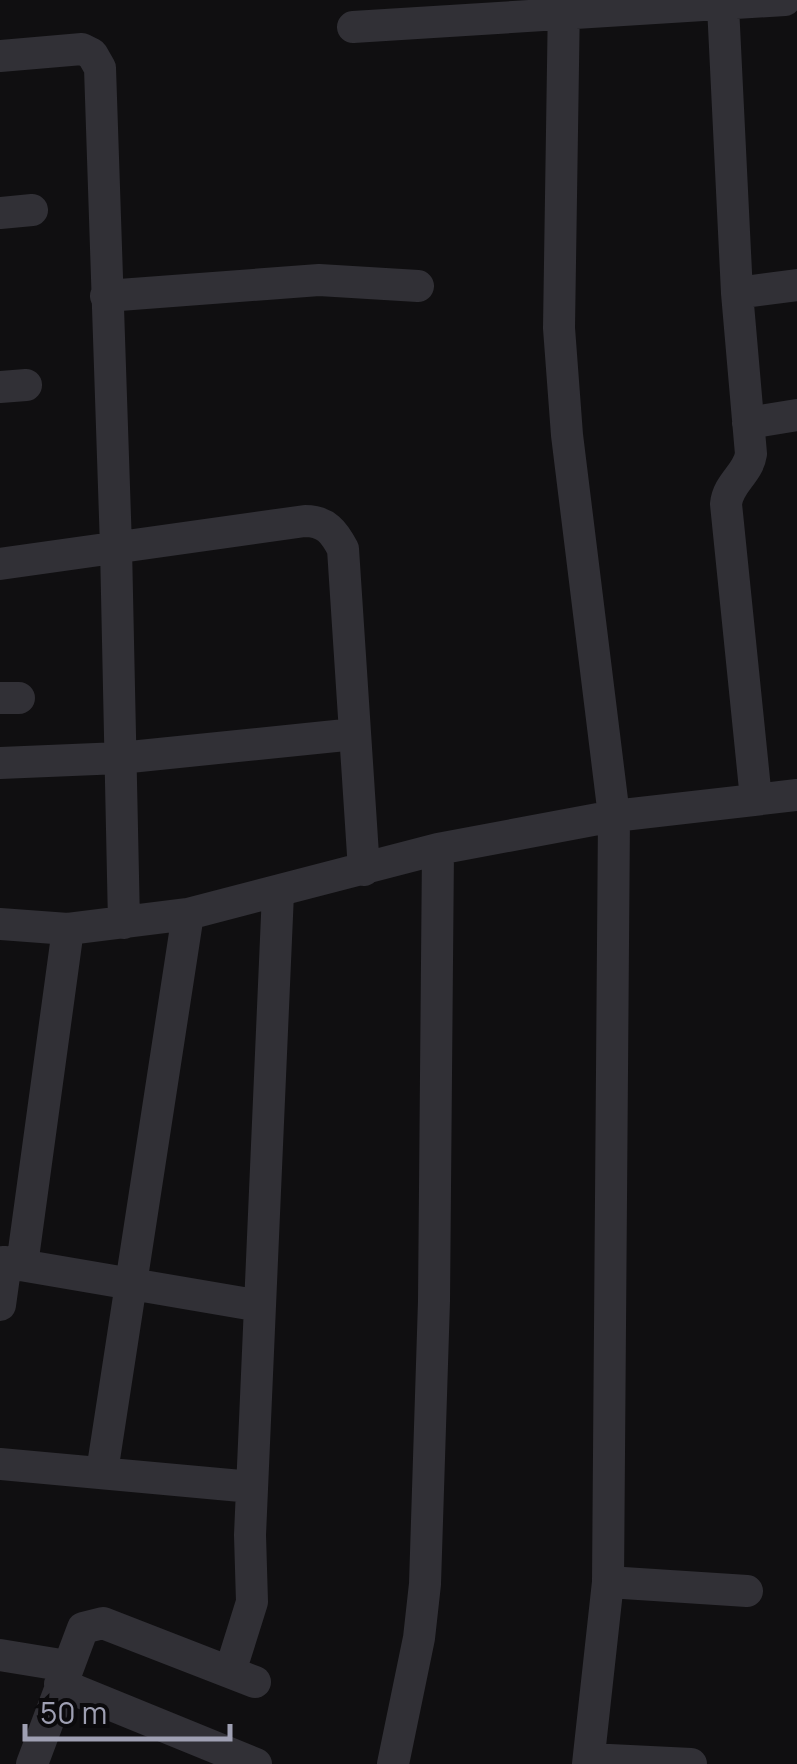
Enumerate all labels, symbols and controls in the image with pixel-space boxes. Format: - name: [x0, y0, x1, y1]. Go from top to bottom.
- scale bar: [25, 1679, 230, 1741]
- text: 50 m: [40, 1692, 107, 1733]

